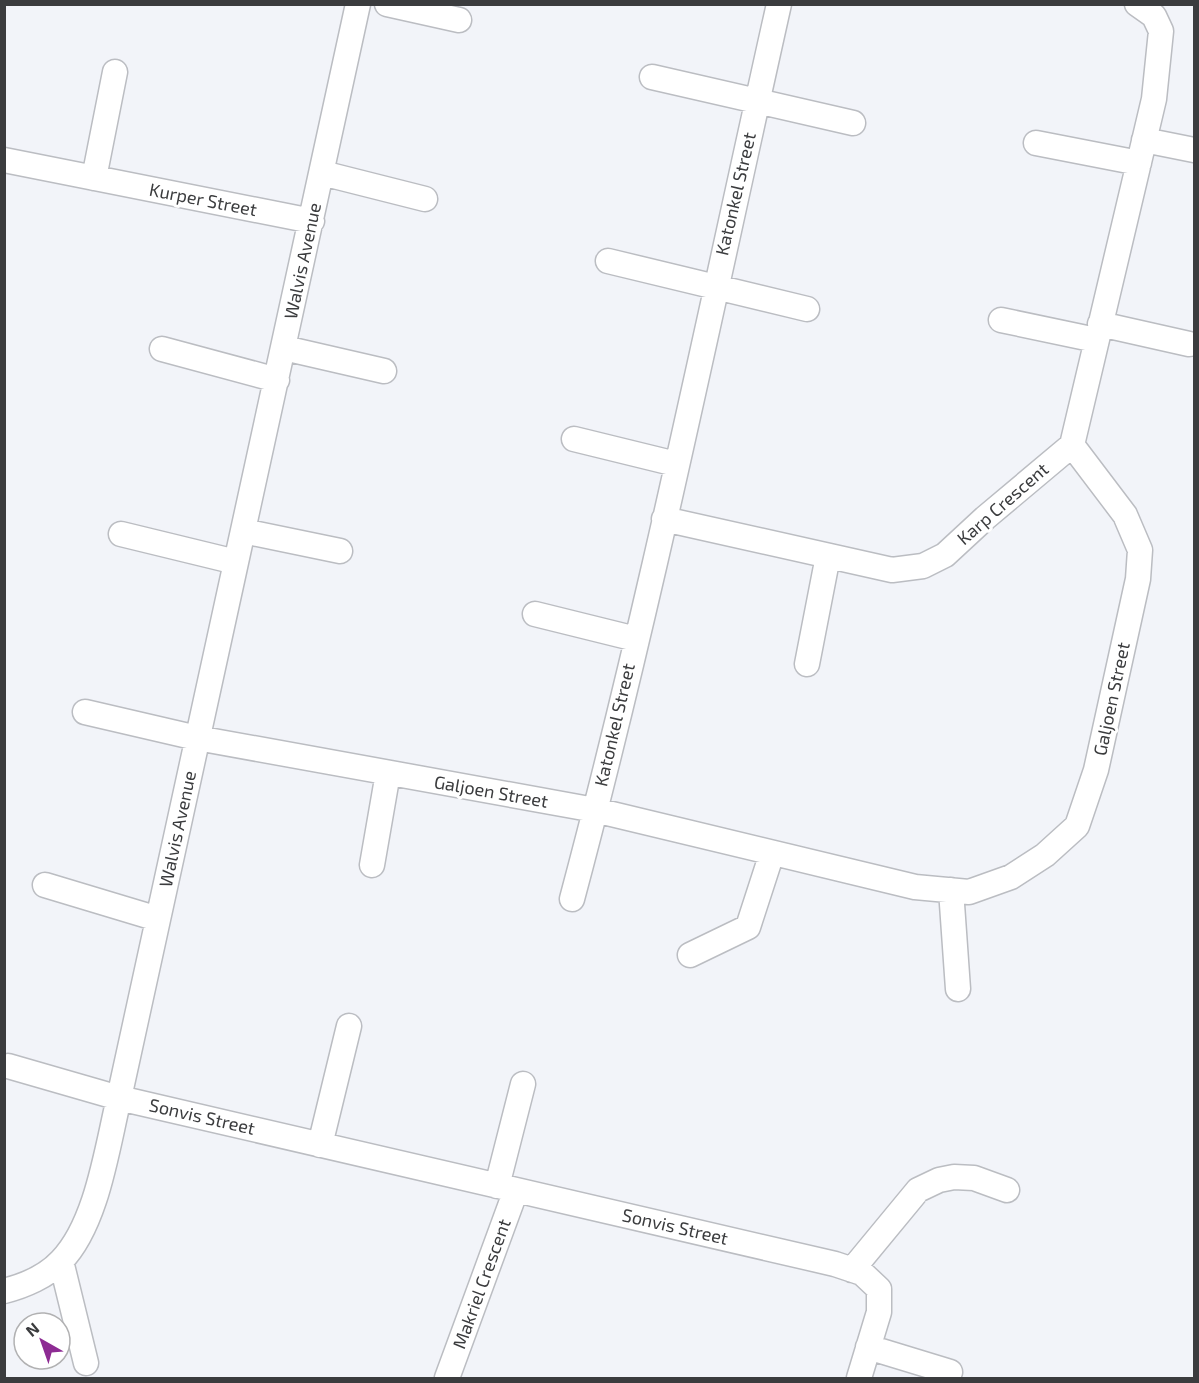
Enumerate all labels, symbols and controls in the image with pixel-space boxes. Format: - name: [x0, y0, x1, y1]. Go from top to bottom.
- street label: Katonkel Street: [710, 130, 760, 257]
- street label: Kurper Street: [148, 178, 259, 220]
- street label: Walvis Avenue: [279, 200, 325, 321]
- street label: Karp Crescent: [952, 457, 1053, 549]
- street label: Galjoen Street: [1088, 640, 1134, 758]
- street label: Katonkel Street: [589, 661, 639, 788]
- street label: Walvis Avenue: [154, 768, 200, 889]
- street label: Galjoen Street: [432, 770, 550, 812]
- street label: Sonvis Street: [147, 1093, 257, 1139]
- street label: Sonvis Street: [620, 1203, 730, 1249]
- street label: Makriel Crescent: [447, 1215, 515, 1352]
- north arrow: [12, 1311, 72, 1371]
- text: N: [22, 1318, 43, 1340]

